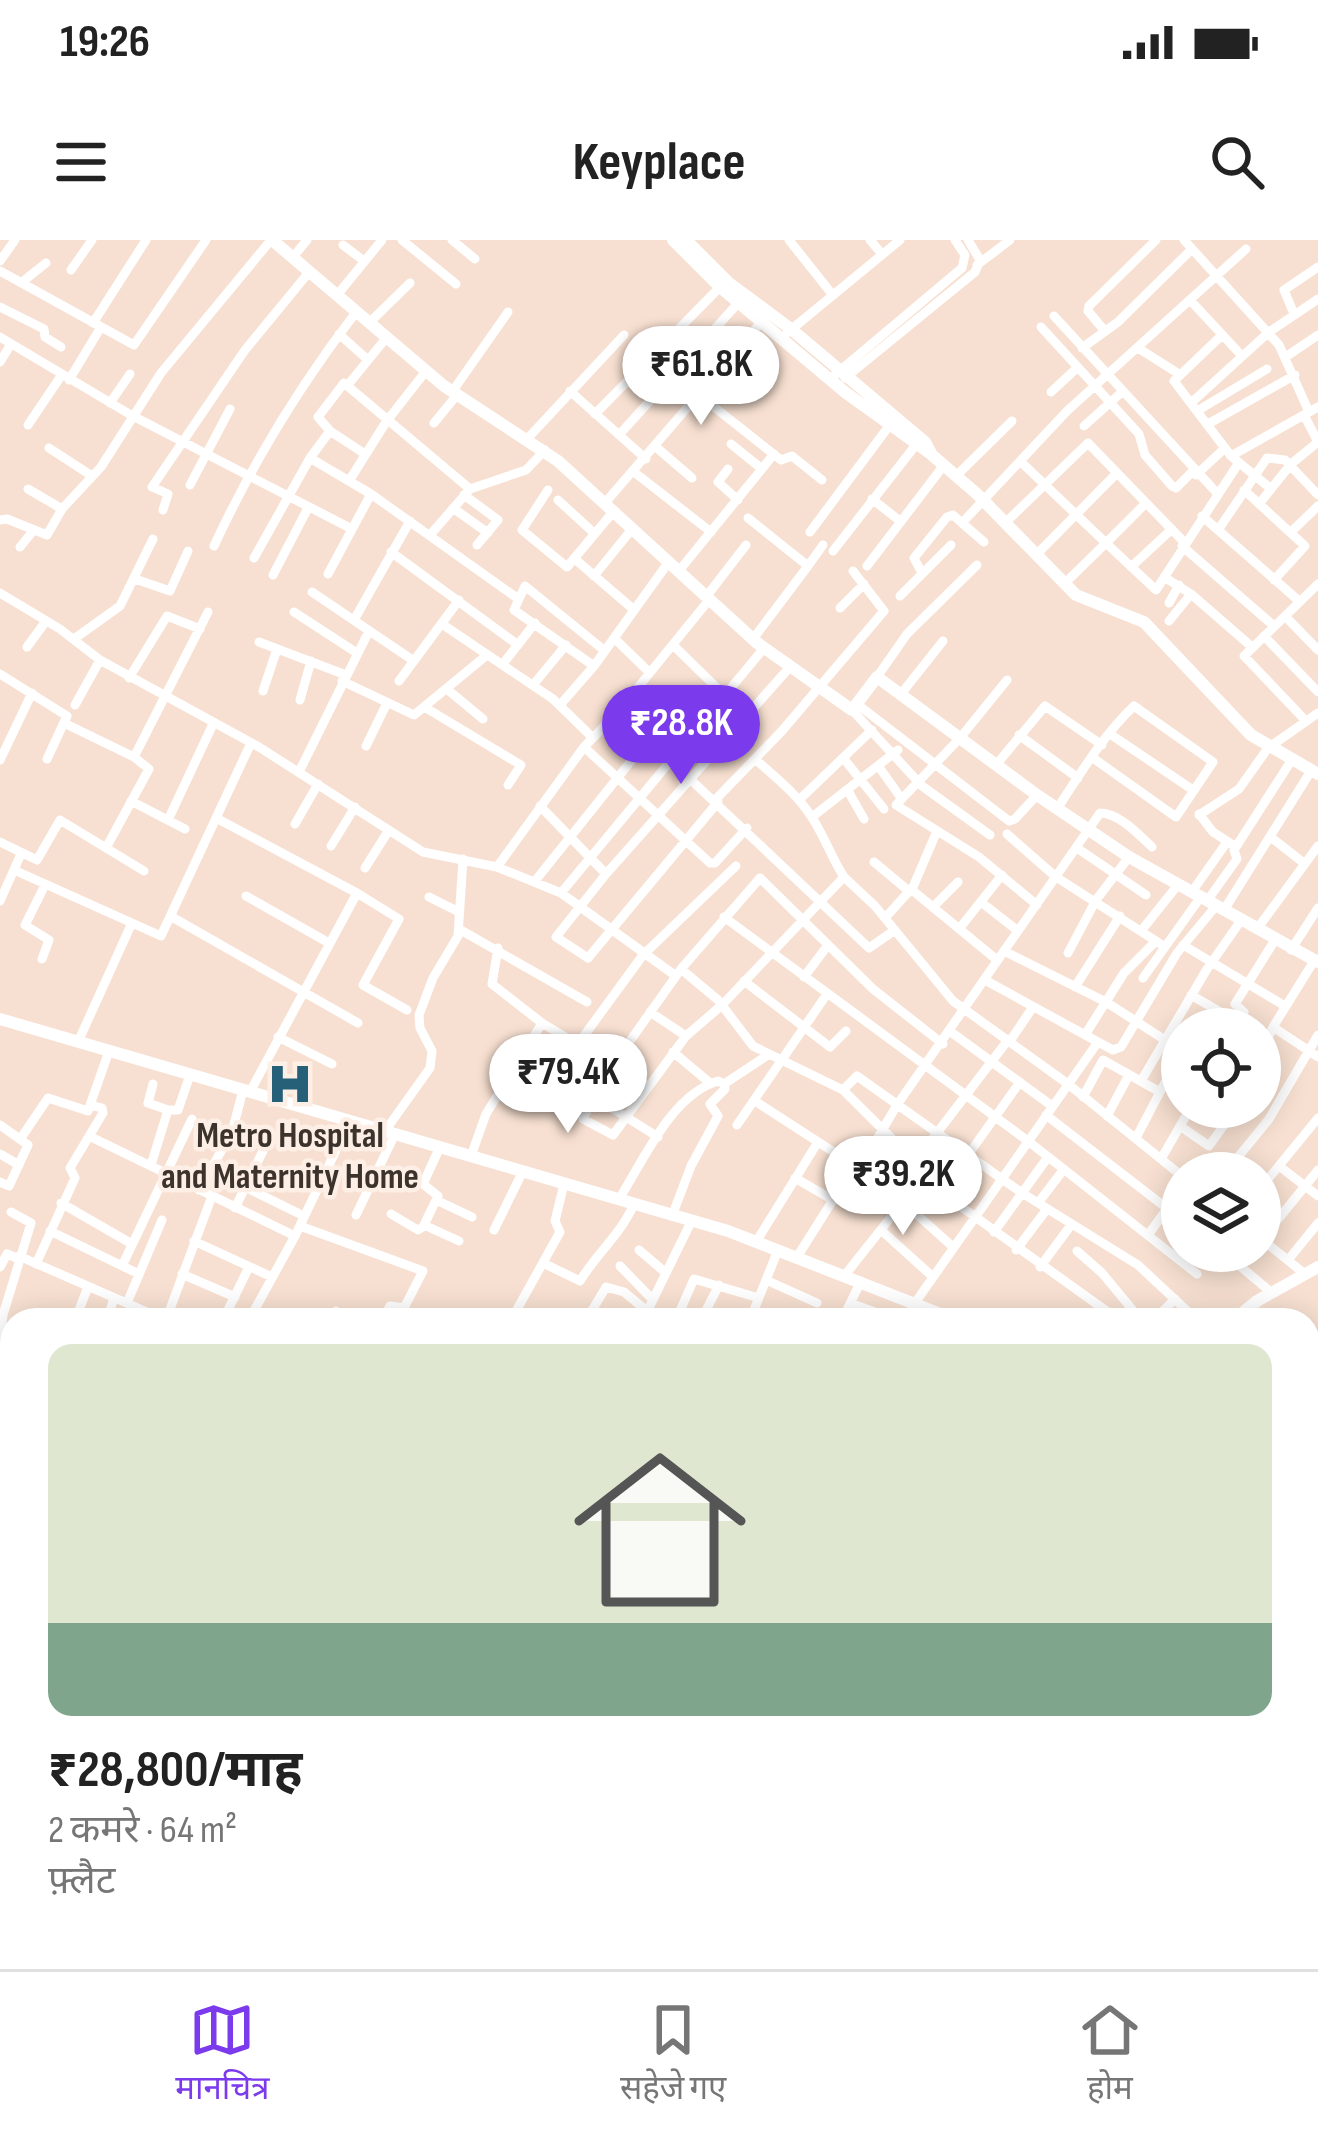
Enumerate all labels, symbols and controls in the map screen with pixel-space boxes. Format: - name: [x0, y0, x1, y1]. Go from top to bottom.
- text: 19:26: [60, 15, 150, 70]
- icon: menu: [48, 129, 114, 195]
- icon: search: [1204, 129, 1270, 195]
- text: Keyplace: [573, 130, 745, 195]
- pin: ₹61.8K: [603, 326, 799, 428]
- text: ₹61.8K: [649, 341, 753, 388]
- pin: ₹28.8K: [583, 685, 779, 787]
- text: ₹28.8K: [629, 700, 733, 747]
- map controls: [1161, 1008, 1281, 1272]
- button: locate: [1161, 1008, 1281, 1128]
- pin: ₹79.4K: [470, 1034, 666, 1136]
- text: ₹79.4K: [516, 1049, 620, 1096]
- hospital icon: Metro Hospital and Maternity Home: [265, 1059, 315, 1109]
- place label: Metro Hospital and Maternity Home: [161, 1115, 419, 1199]
- pin: ₹39.2K: [805, 1136, 1001, 1238]
- text: ₹39.2K: [851, 1151, 955, 1198]
- button: layers: [1161, 1152, 1281, 1272]
- icon: home: [552, 1422, 768, 1638]
- text: ₹28,800/माह: [48, 1740, 302, 1801]
- text: 2 कमरे · 64 m²: [48, 1807, 237, 1854]
- text: फ़्लैट: [48, 1858, 115, 1905]
- tab: मानचित्र: [175, 1997, 270, 2112]
- tab: सहेजे गए: [620, 1997, 726, 2112]
- tab: होम: [1077, 1997, 1143, 2112]

